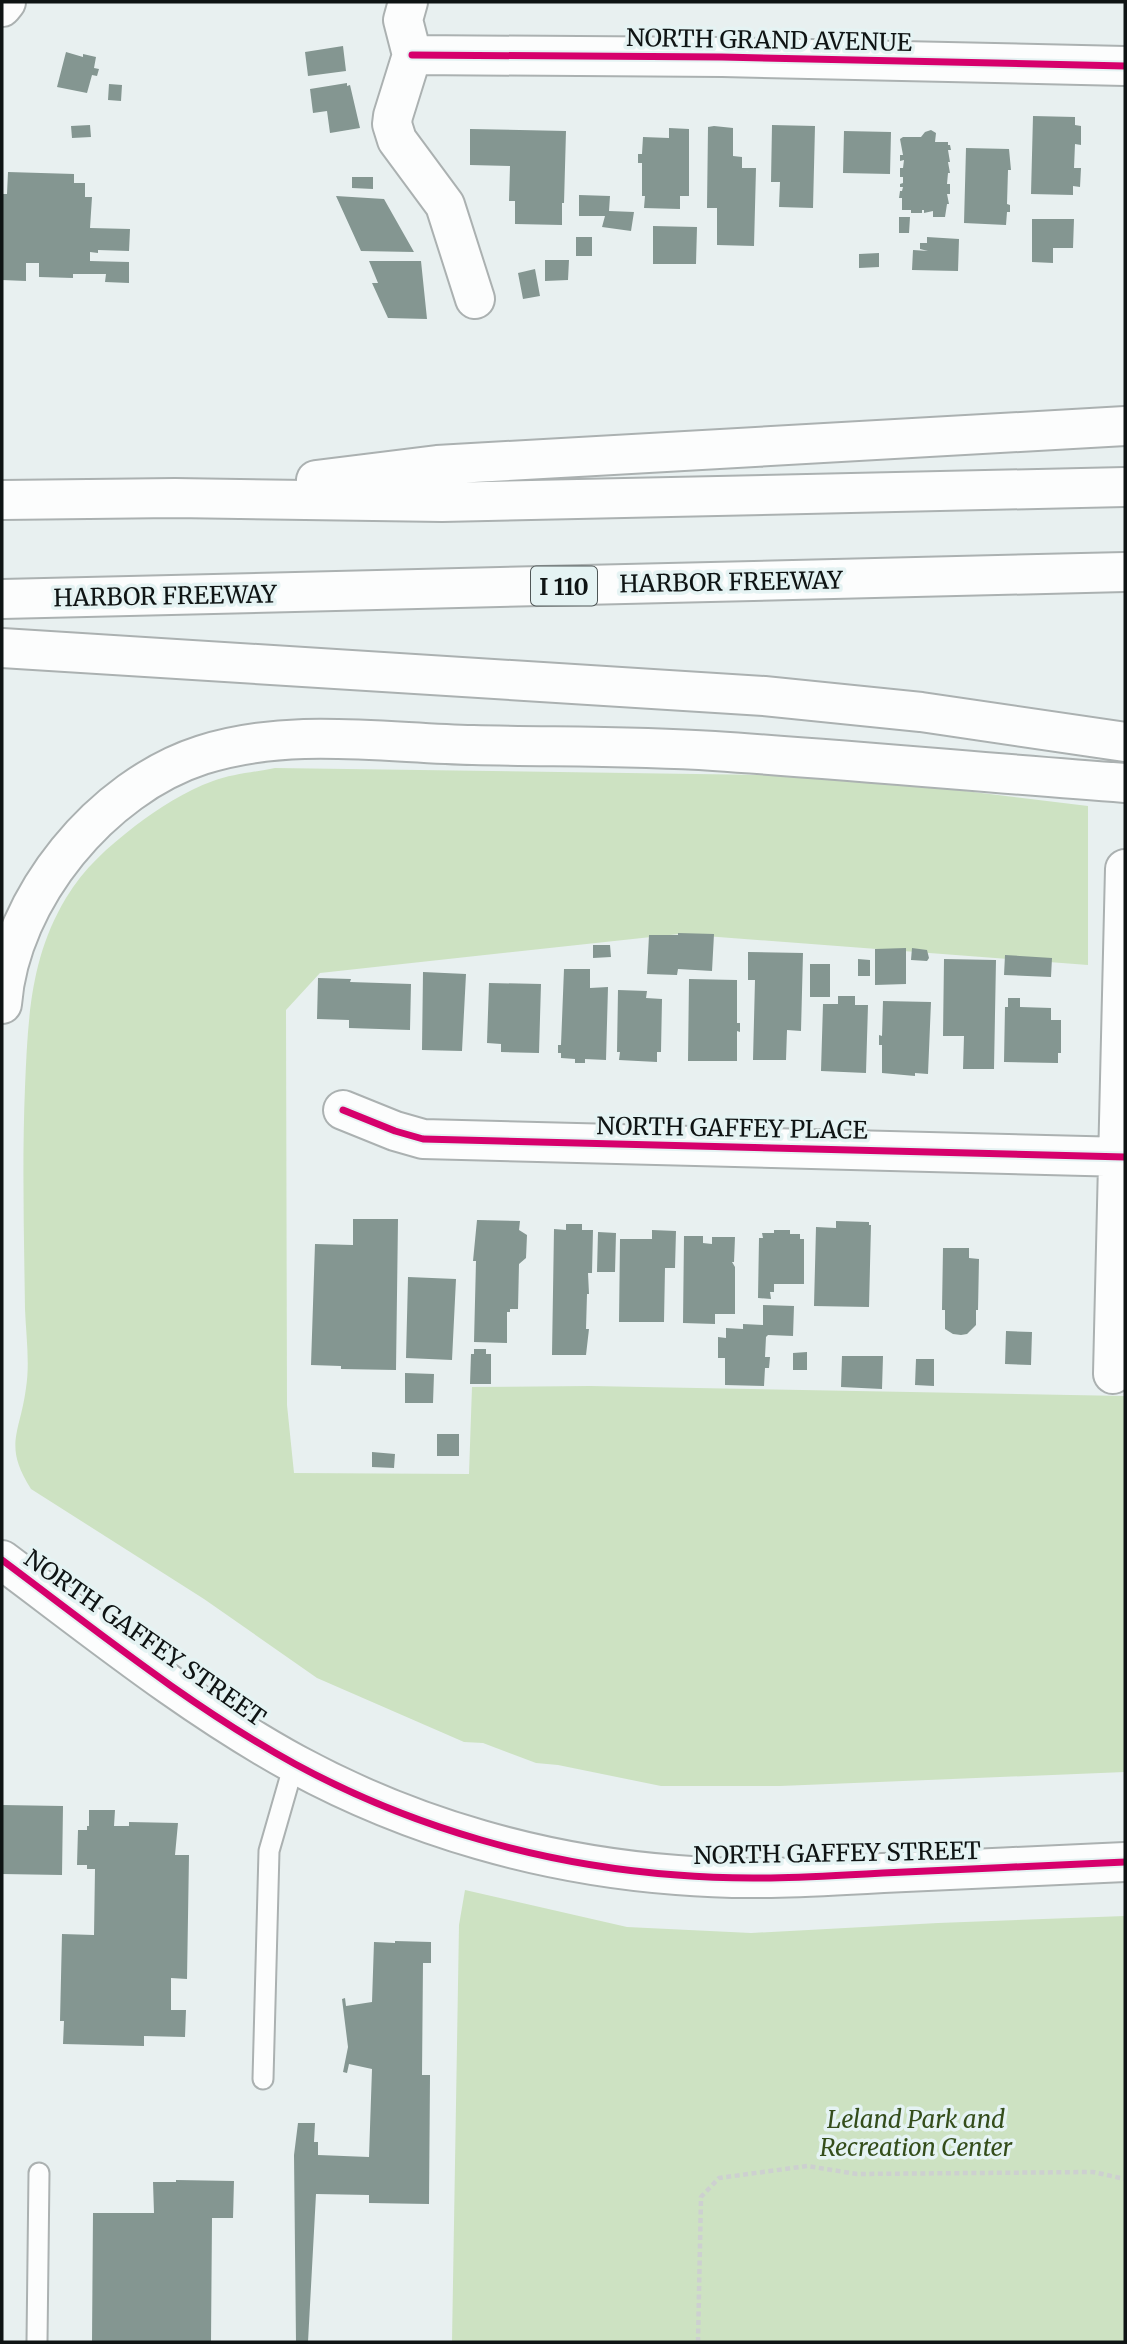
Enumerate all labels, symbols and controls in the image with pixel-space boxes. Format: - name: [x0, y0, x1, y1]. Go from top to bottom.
- street label: NORTH GRAND AVENUE: [626, 22, 913, 58]
- street label: HARBOR FREEWAY: [619, 565, 844, 599]
- road number: I 110: [531, 566, 597, 606]
- street label: HARBOR FREEWAY: [53, 579, 278, 613]
- street label: NORTH GAFFEY PLACE: [596, 1110, 869, 1146]
- street label: NORTH GAFFEY STREET: [18, 1543, 272, 1733]
- street label: NORTH GAFFEY STREET: [693, 1835, 981, 1871]
- park label: Leland Park and Recreation Center: [820, 2104, 1014, 2163]

